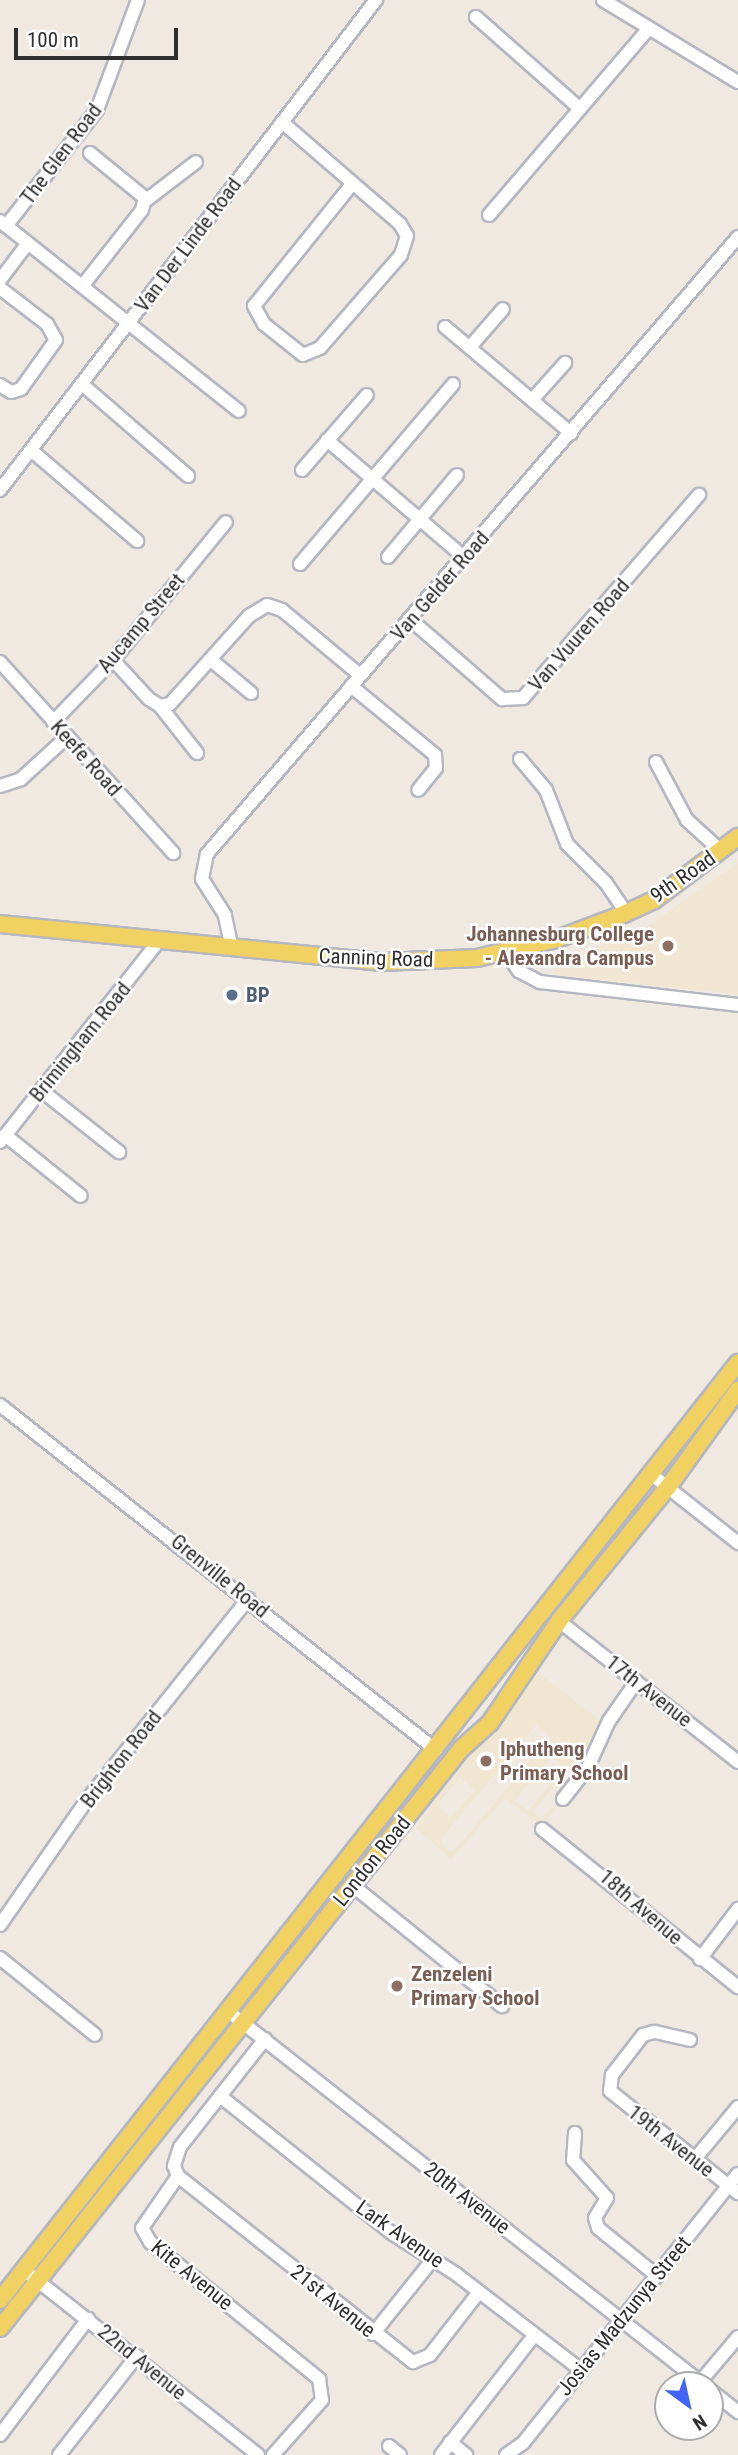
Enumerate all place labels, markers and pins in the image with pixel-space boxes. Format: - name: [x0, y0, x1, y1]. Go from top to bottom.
- place label: Johannesburg College - Alexandra Campus: [466, 921, 654, 971]
- marker: Johannesburg College - Alexandra Campus: [660, 938, 676, 954]
- place label: BP: [246, 982, 270, 1008]
- marker: BP: [224, 987, 240, 1003]
- place label: Iphutheng Primary School: [500, 1736, 628, 1786]
- marker: Iphutheng Primary School: [478, 1753, 494, 1769]
- place label: Zenzeleni Primary School: [411, 1961, 539, 2011]
- marker: Zenzeleni Primary School: [389, 1978, 405, 1994]

